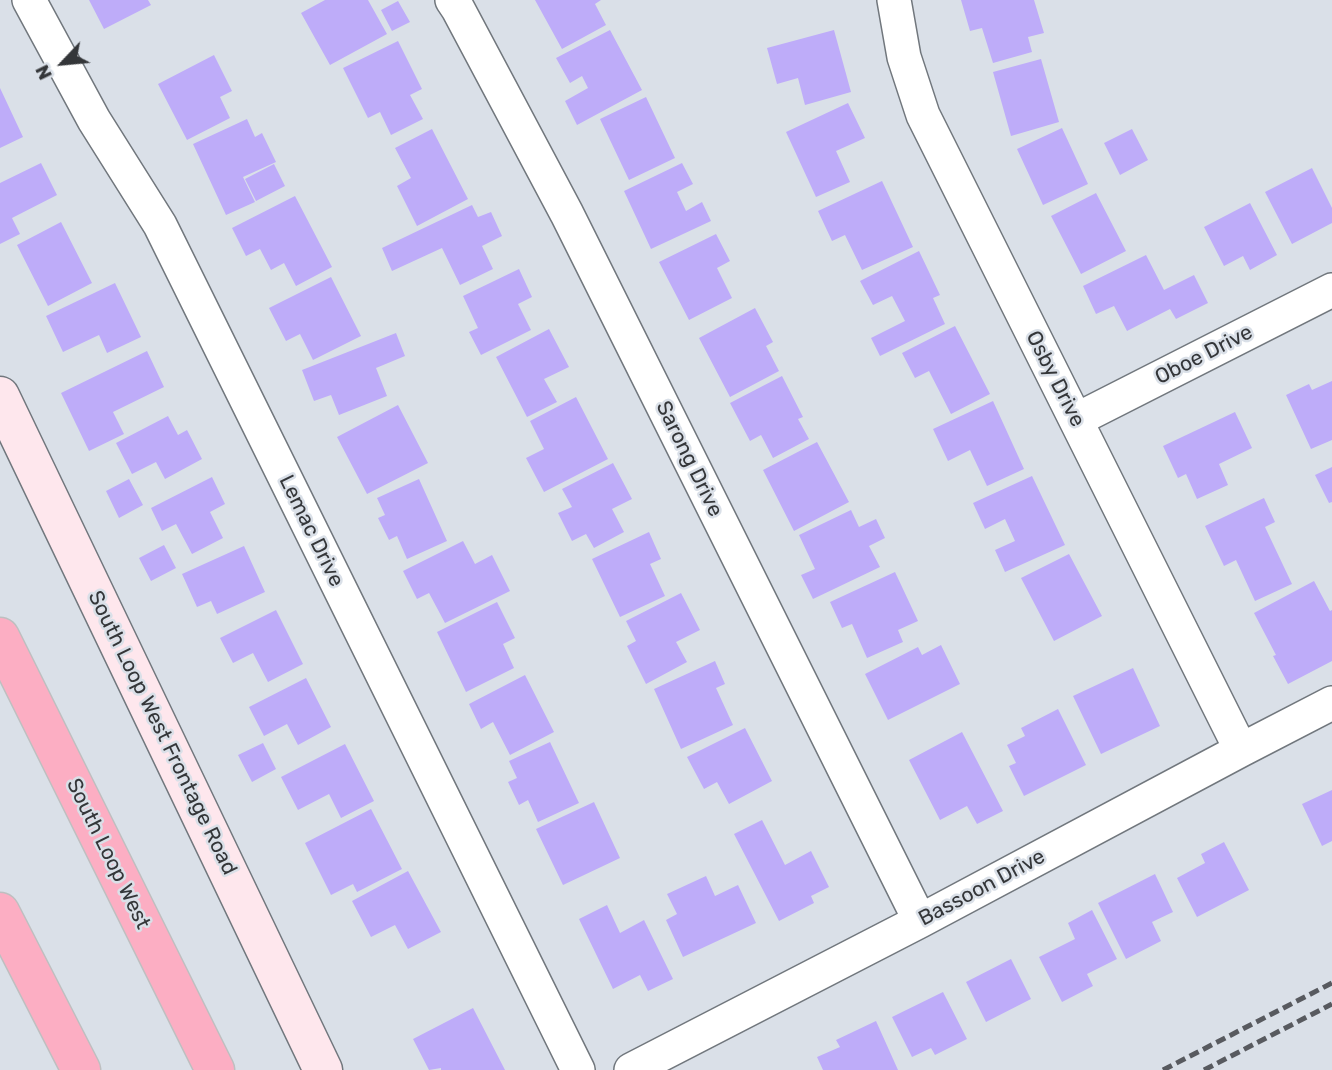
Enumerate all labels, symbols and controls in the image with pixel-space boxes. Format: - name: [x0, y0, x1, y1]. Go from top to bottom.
- north arrow: [28, 28, 98, 98]
- text: N: [30, 61, 57, 84]
- street label: Oboe Drive: [1151, 320, 1257, 390]
- street label: Osby Drive: [1020, 327, 1090, 431]
- street label: Sarong Drive: [650, 397, 728, 521]
- street label: Lemac Drive: [273, 471, 349, 591]
- street label: South Loop West Frontage Road: [82, 587, 242, 879]
- street label: South Loop West: [61, 775, 155, 933]
- street label: Bassoon Drive: [914, 844, 1050, 932]

